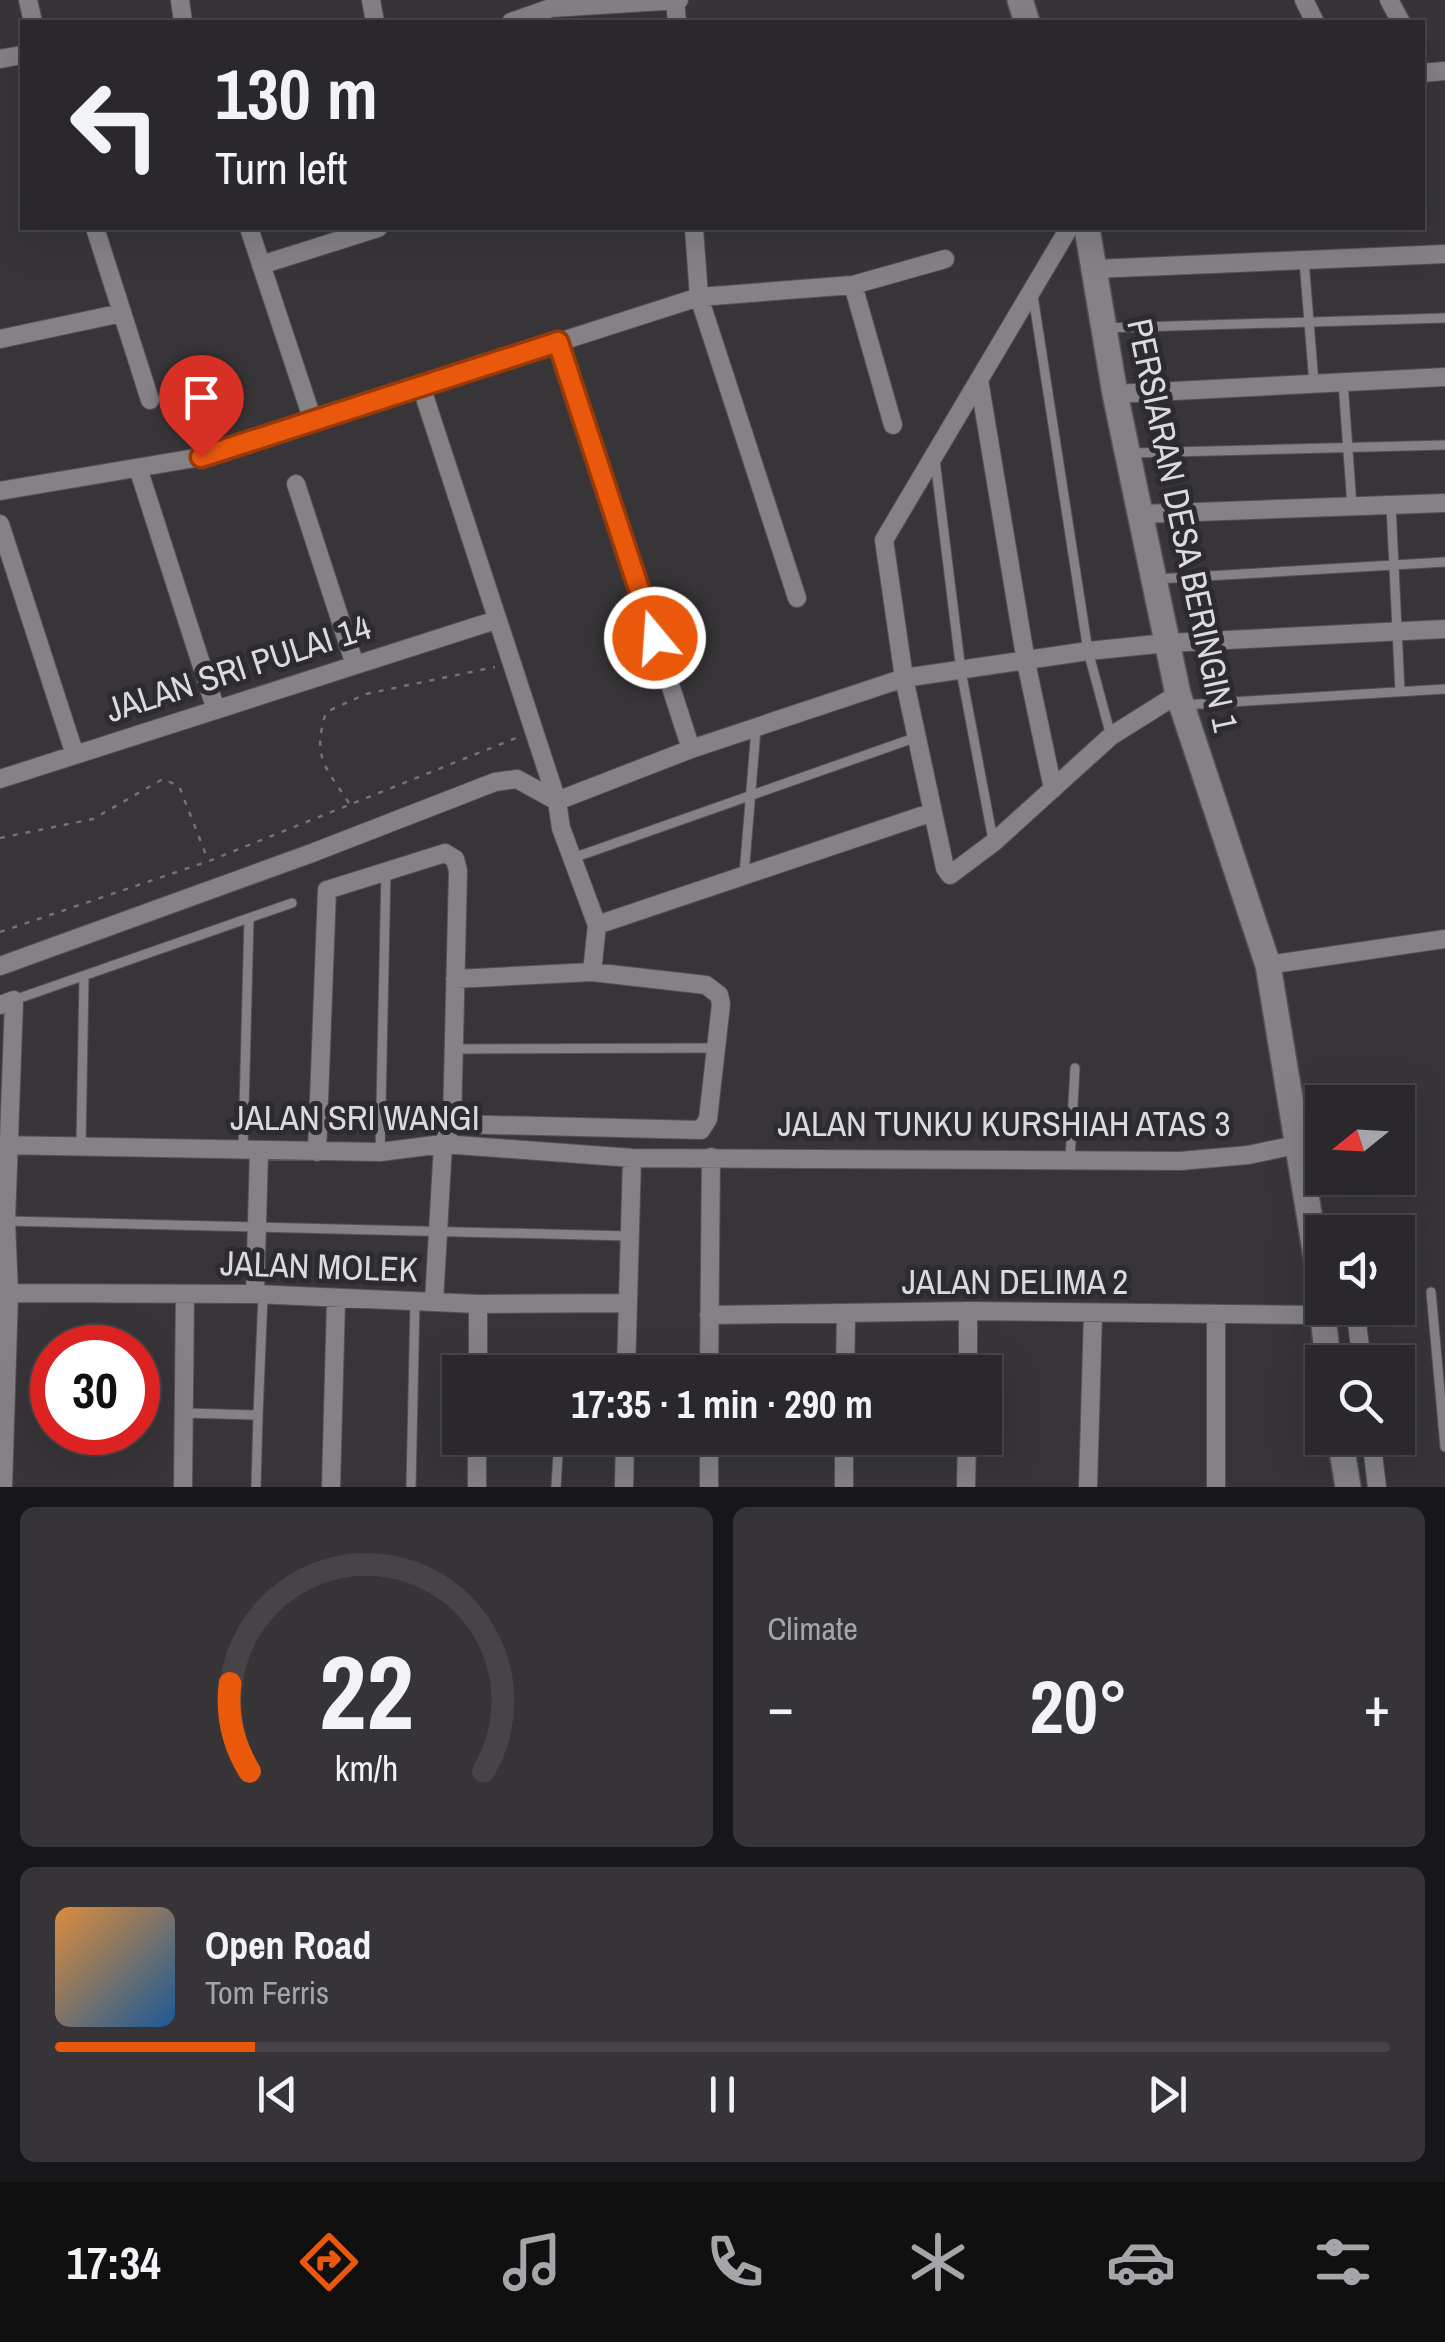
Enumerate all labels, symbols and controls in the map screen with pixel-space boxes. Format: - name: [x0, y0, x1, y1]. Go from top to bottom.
- text: 130 m: [215, 47, 378, 141]
- icon: left: [50, 60, 180, 190]
- text: Turn left: [215, 137, 347, 198]
- street label: PERSIARAN DESA BERINGIN 1: [1116, 314, 1250, 736]
- pin: [159, 355, 244, 458]
- icon: arrive: [174, 370, 229, 425]
- position arrow: [603, 586, 707, 690]
- street label: JALAN SRI PULAI 14: [99, 603, 377, 733]
- north arrow: [1305, 1085, 1415, 1195]
- map controls: [1305, 1085, 1415, 1455]
- street label: JALAN SRI WANGI: [230, 1094, 480, 1141]
- street label: JALAN TUNKU KURSHIAH ATAS 3: [777, 1100, 1231, 1147]
- button: sound: [1305, 1215, 1415, 1325]
- street label: JALAN MOLEK: [219, 1239, 419, 1293]
- street label: JALAN DELIMA 2: [902, 1258, 1128, 1305]
- speed limit sign: 30: [30, 1325, 160, 1455]
- button: search: [1305, 1345, 1415, 1455]
- text: 17:35 · 1 min · 290 m: [571, 1379, 873, 1430]
- text: Climate: [768, 1607, 858, 1650]
- text: 22: [319, 1621, 414, 1761]
- text: 20°: [1030, 1655, 1128, 1756]
- text: −: [768, 1669, 794, 1743]
- text: +: [1364, 1669, 1390, 1743]
- text: km/h: [334, 1744, 398, 1792]
- text: Open Road: [205, 1920, 371, 1971]
- text: Tom Ferris: [205, 1971, 329, 2014]
- icon: previous: [250, 2067, 305, 2122]
- icon: pause: [695, 2067, 750, 2122]
- icon: next: [1140, 2067, 1195, 2122]
- icon: directions: [294, 2227, 364, 2297]
- icon: music: [497, 2227, 567, 2297]
- icon: phone: [700, 2227, 770, 2297]
- icon: climate: [903, 2227, 973, 2297]
- icon: car: [1106, 2227, 1176, 2297]
- icon: filters: [1308, 2227, 1378, 2297]
- text: 17:34: [66, 2232, 161, 2293]

